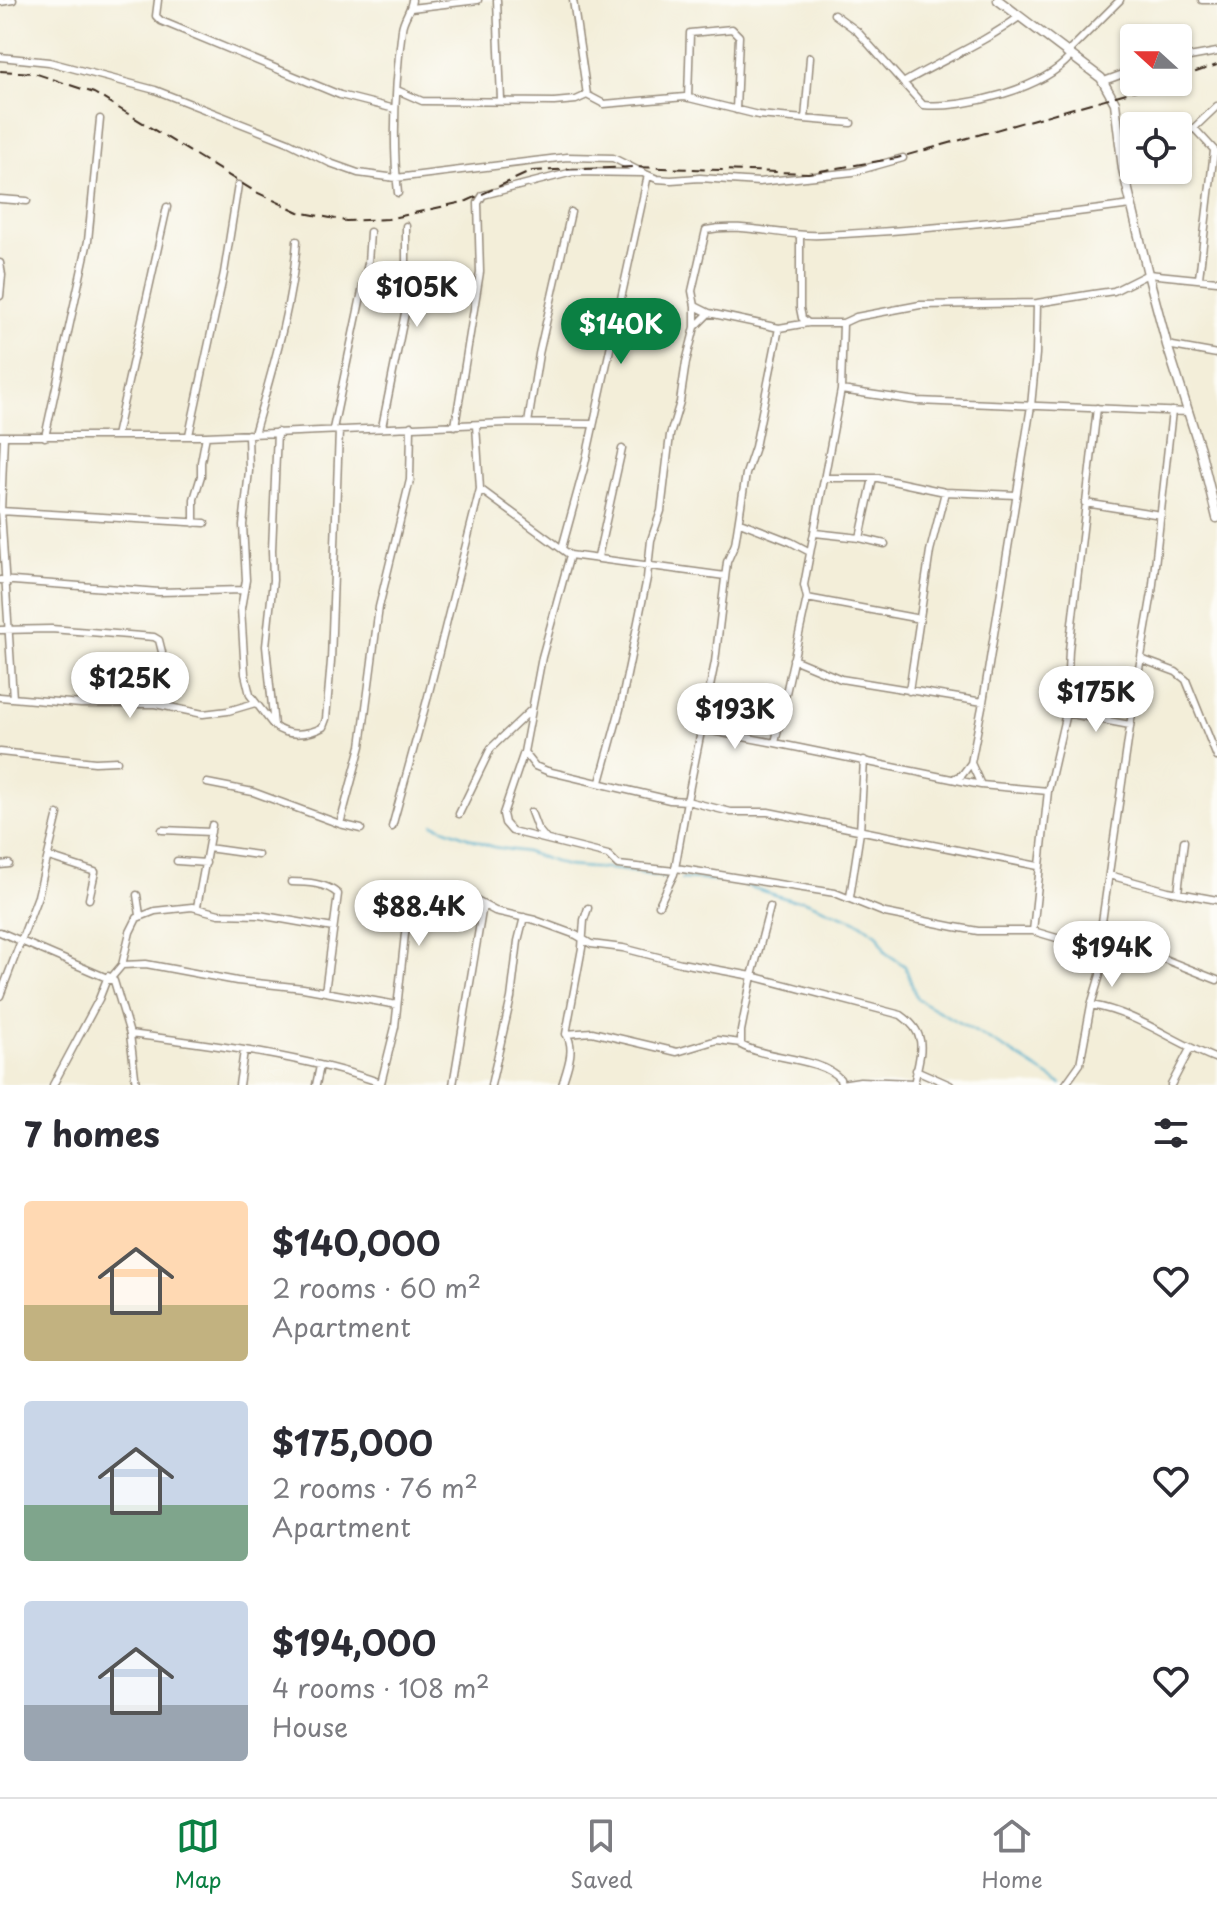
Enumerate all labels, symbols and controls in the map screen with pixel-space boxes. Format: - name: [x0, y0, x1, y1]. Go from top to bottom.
- north arrow: [1120, 24, 1192, 96]
- map controls: [1120, 24, 1192, 184]
- button: locate: [1120, 112, 1192, 184]
- pin: $105K: [361, 261, 473, 329]
- text: $105K: [376, 267, 458, 306]
- pin: $140K: [565, 298, 677, 366]
- text: $140K: [579, 304, 663, 343]
- pin: $125K: [74, 652, 186, 720]
- text: $125K: [89, 658, 171, 697]
- pin: $175K: [1040, 666, 1152, 734]
- text: $175K: [1057, 672, 1135, 711]
- pin: $193K: [679, 683, 791, 751]
- text: $193K: [695, 689, 775, 728]
- pin: $88.4K: [354, 880, 484, 948]
- text: $88.4K: [372, 886, 466, 925]
- pin: $194K: [1056, 921, 1168, 989]
- text: $194K: [1071, 927, 1153, 966]
- text: 7 homes: [24, 1107, 160, 1159]
- icon: filters: [1149, 1111, 1193, 1155]
- text: $140,000: [272, 1216, 441, 1268]
- icon: home: [88, 1233, 184, 1329]
- icon: heart: [1149, 1259, 1193, 1303]
- text: 2 rooms · 60 m²: [272, 1268, 481, 1307]
- text: Apartment: [272, 1307, 411, 1346]
- text: $175,000: [272, 1416, 433, 1468]
- icon: home: [88, 1433, 184, 1529]
- icon: heart: [1149, 1459, 1193, 1503]
- text: 2 rooms · 76 m²: [272, 1468, 478, 1507]
- text: Apartment: [272, 1507, 411, 1546]
- text: $194,000: [272, 1616, 436, 1668]
- icon: home: [88, 1633, 184, 1729]
- icon: heart: [1149, 1659, 1193, 1703]
- text: 4 rooms · 108 m²: [272, 1668, 490, 1707]
- text: House: [272, 1707, 348, 1746]
- tab: Map: [174, 1814, 221, 1895]
- tab: Saved: [570, 1814, 633, 1895]
- tab: Home: [981, 1814, 1043, 1895]

